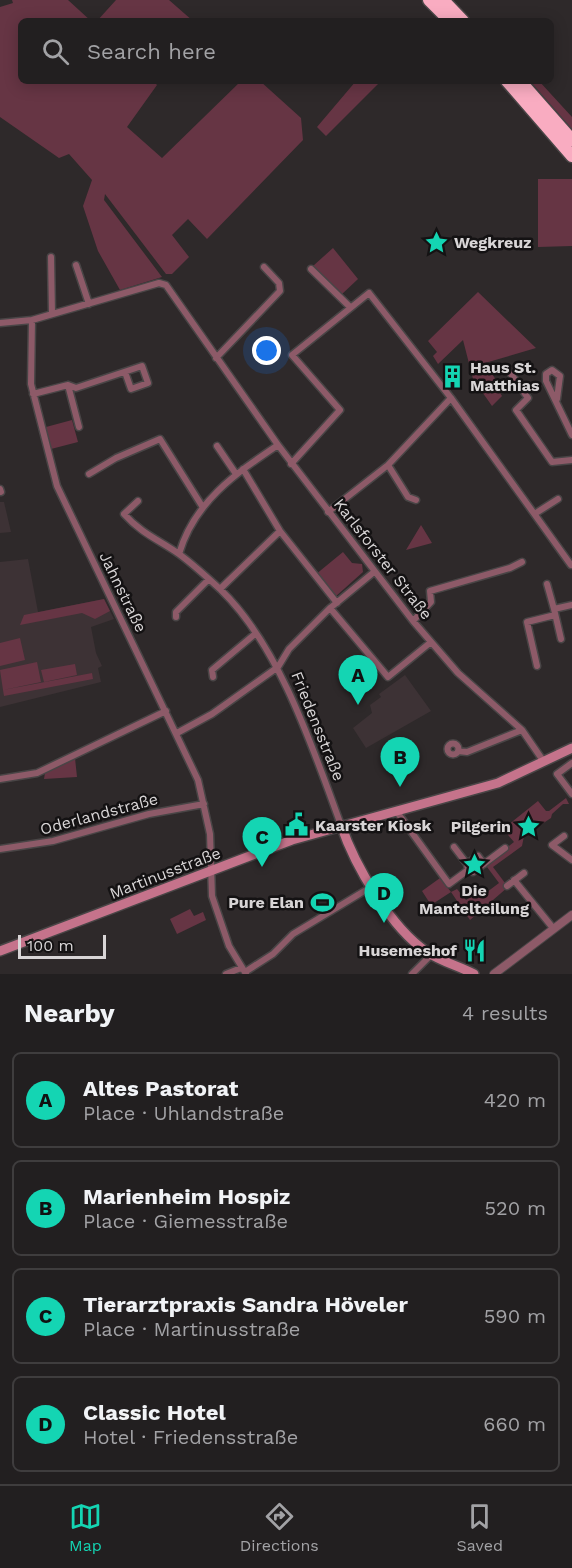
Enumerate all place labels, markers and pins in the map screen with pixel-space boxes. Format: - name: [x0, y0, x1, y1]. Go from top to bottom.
- place icon: Wegkreuz: [423, 229, 449, 255]
- place label: Wegkreuz: [454, 233, 531, 252]
- place label: Haus St. Matthias: [470, 358, 540, 395]
- building icon: Haus St. Matthias: [439, 363, 465, 389]
- pin: A: [338, 656, 378, 705]
- pin: B: [380, 738, 420, 787]
- public building icon: Kaarster Kiosk: [284, 812, 310, 838]
- place icon: Pilgerin: [516, 813, 542, 839]
- place label: Kaarster Kiosk: [315, 816, 431, 835]
- place label: Pilgerin: [451, 817, 511, 836]
- pin: C: [242, 818, 282, 867]
- place icon: Die Mantelteilung: [461, 852, 487, 878]
- pin: D: [364, 874, 404, 923]
- place label: Die Mantelteilung: [419, 881, 529, 918]
- sports icon: Pure Elan: [309, 889, 335, 915]
- place label: Pure Elan: [228, 893, 304, 912]
- restaurant icon: Husemeshof: [462, 937, 488, 963]
- place label: Husemeshof: [359, 941, 457, 960]

